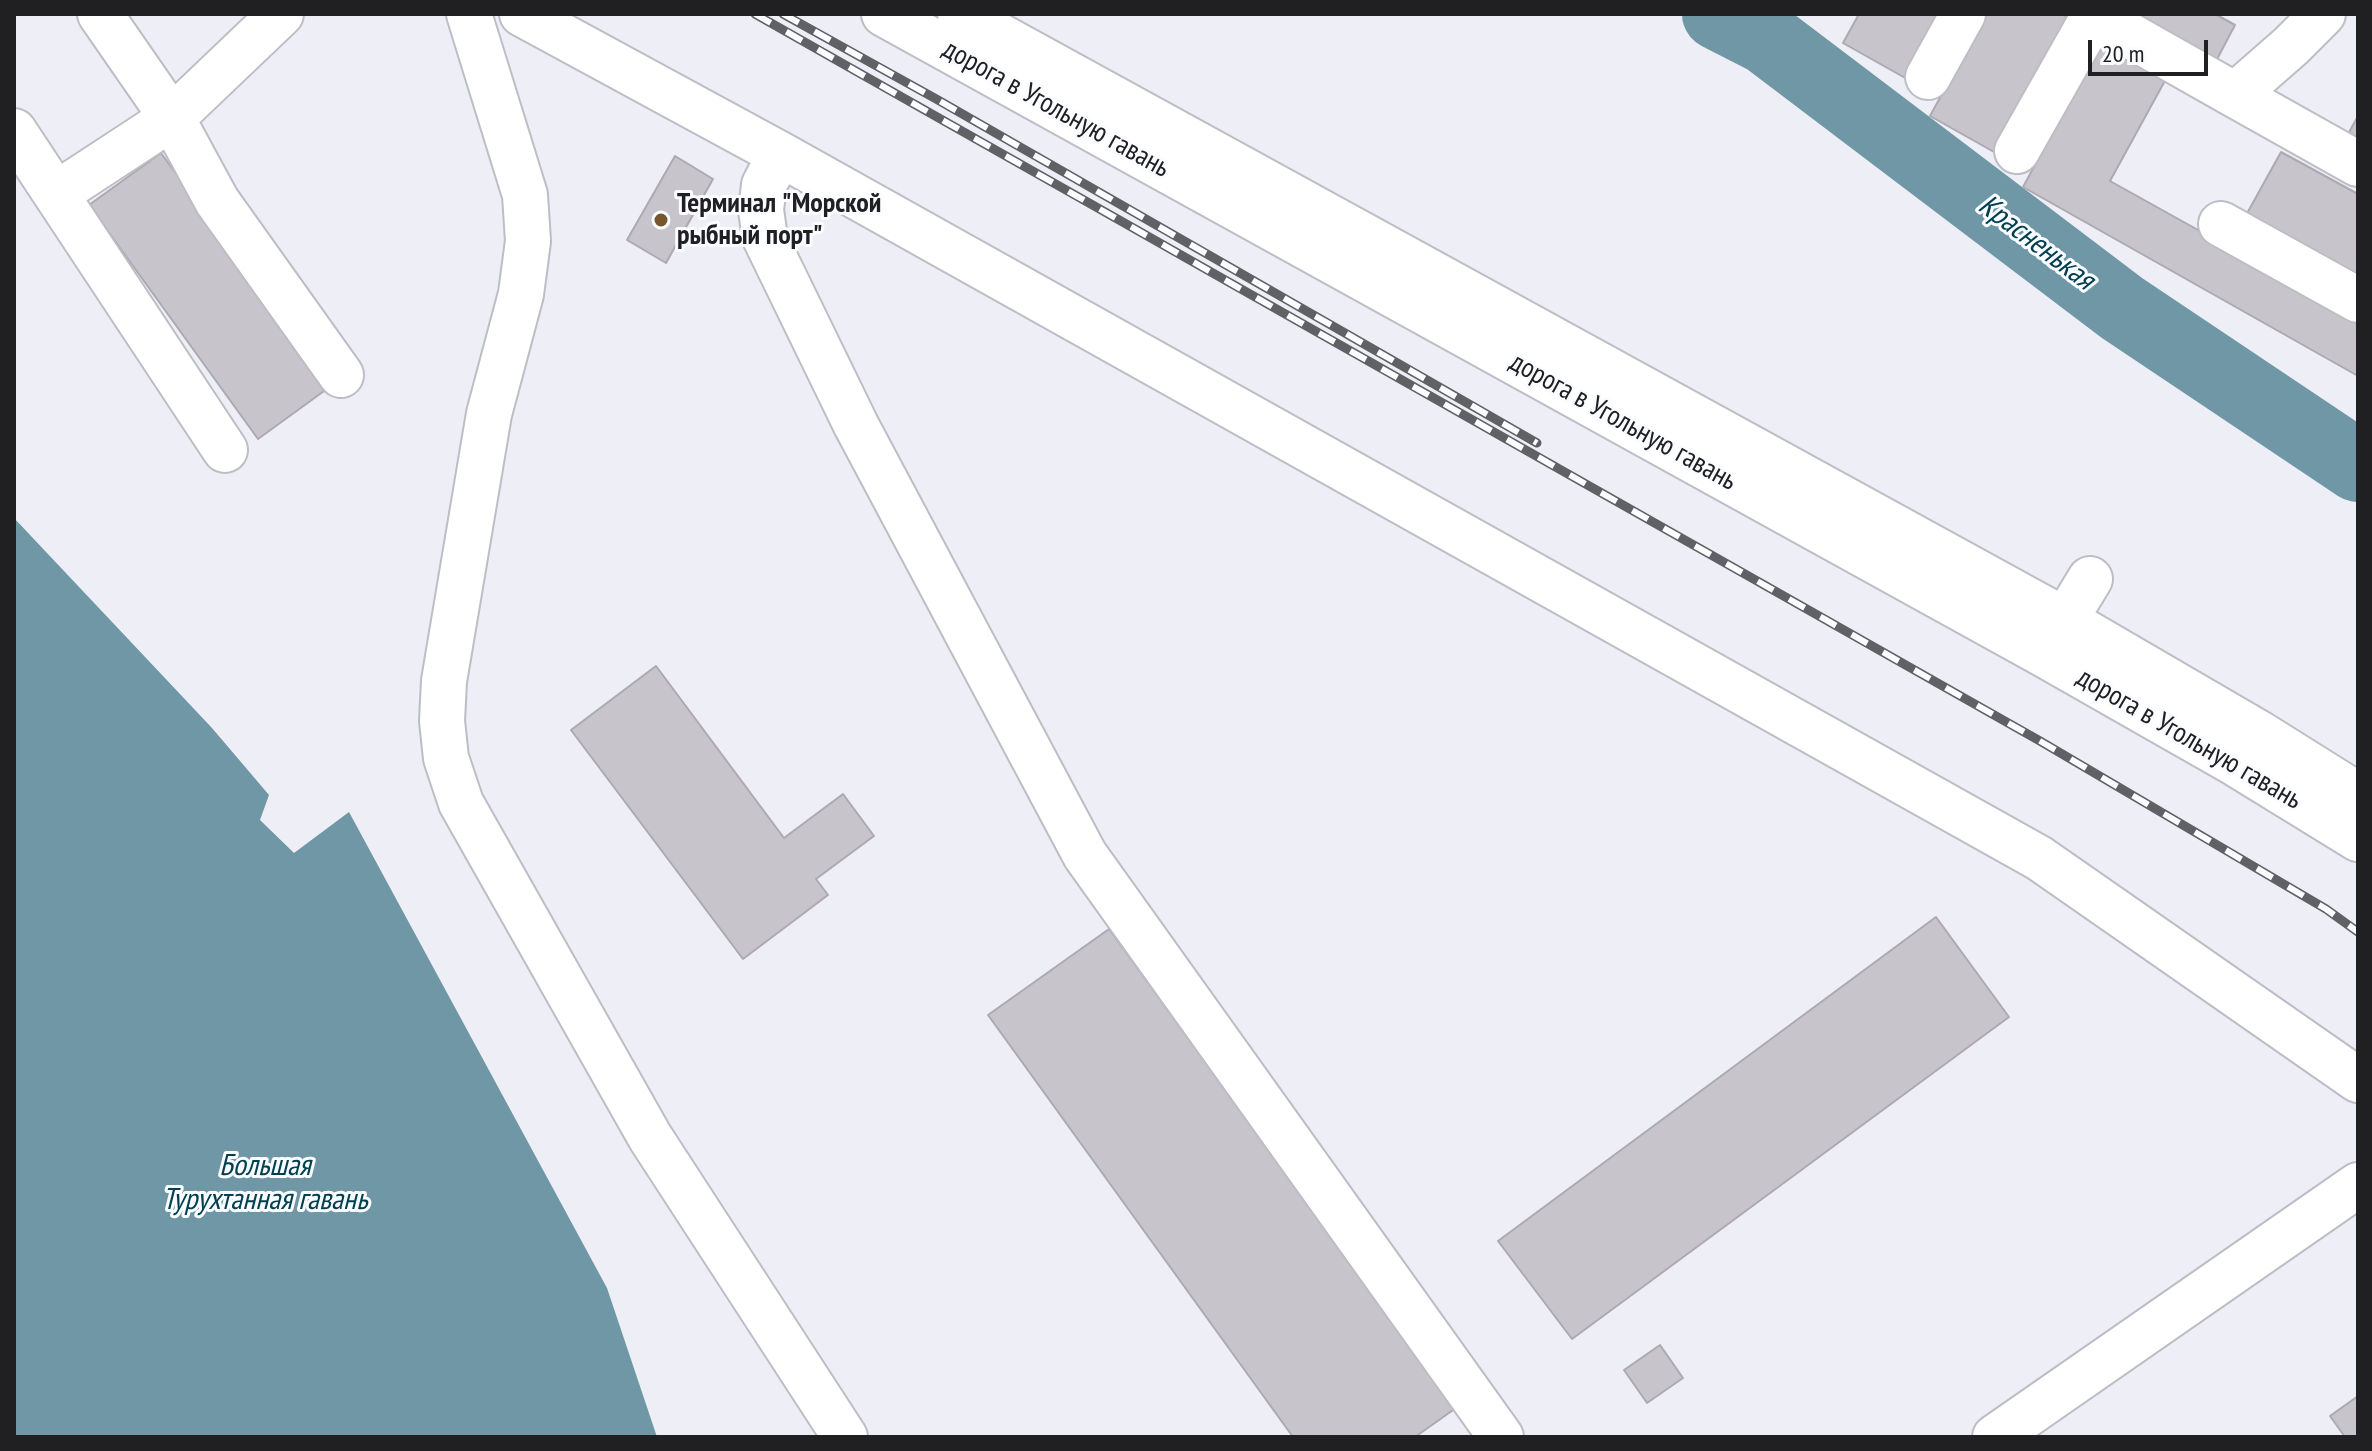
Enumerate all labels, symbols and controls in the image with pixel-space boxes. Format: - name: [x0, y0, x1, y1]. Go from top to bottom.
- scale bar: [2092, 24, 2212, 74]
- street label: дорога в Угольную гавань: [937, 33, 1175, 185]
- text: 20 m: [2102, 38, 2144, 69]
- place label: Терминал "Морской рыбный порт": [677, 187, 881, 253]
- water label: Красненькая: [1971, 188, 2101, 298]
- marker: Терминал "Морской рыбный порт": [652, 211, 670, 229]
- street label: дорога в Угольную гавань: [1504, 346, 1742, 498]
- street label: дорога в Угольную гавань: [2070, 661, 2308, 817]
- water label: Большая Турухтанная гавань: [163, 1148, 367, 1218]

